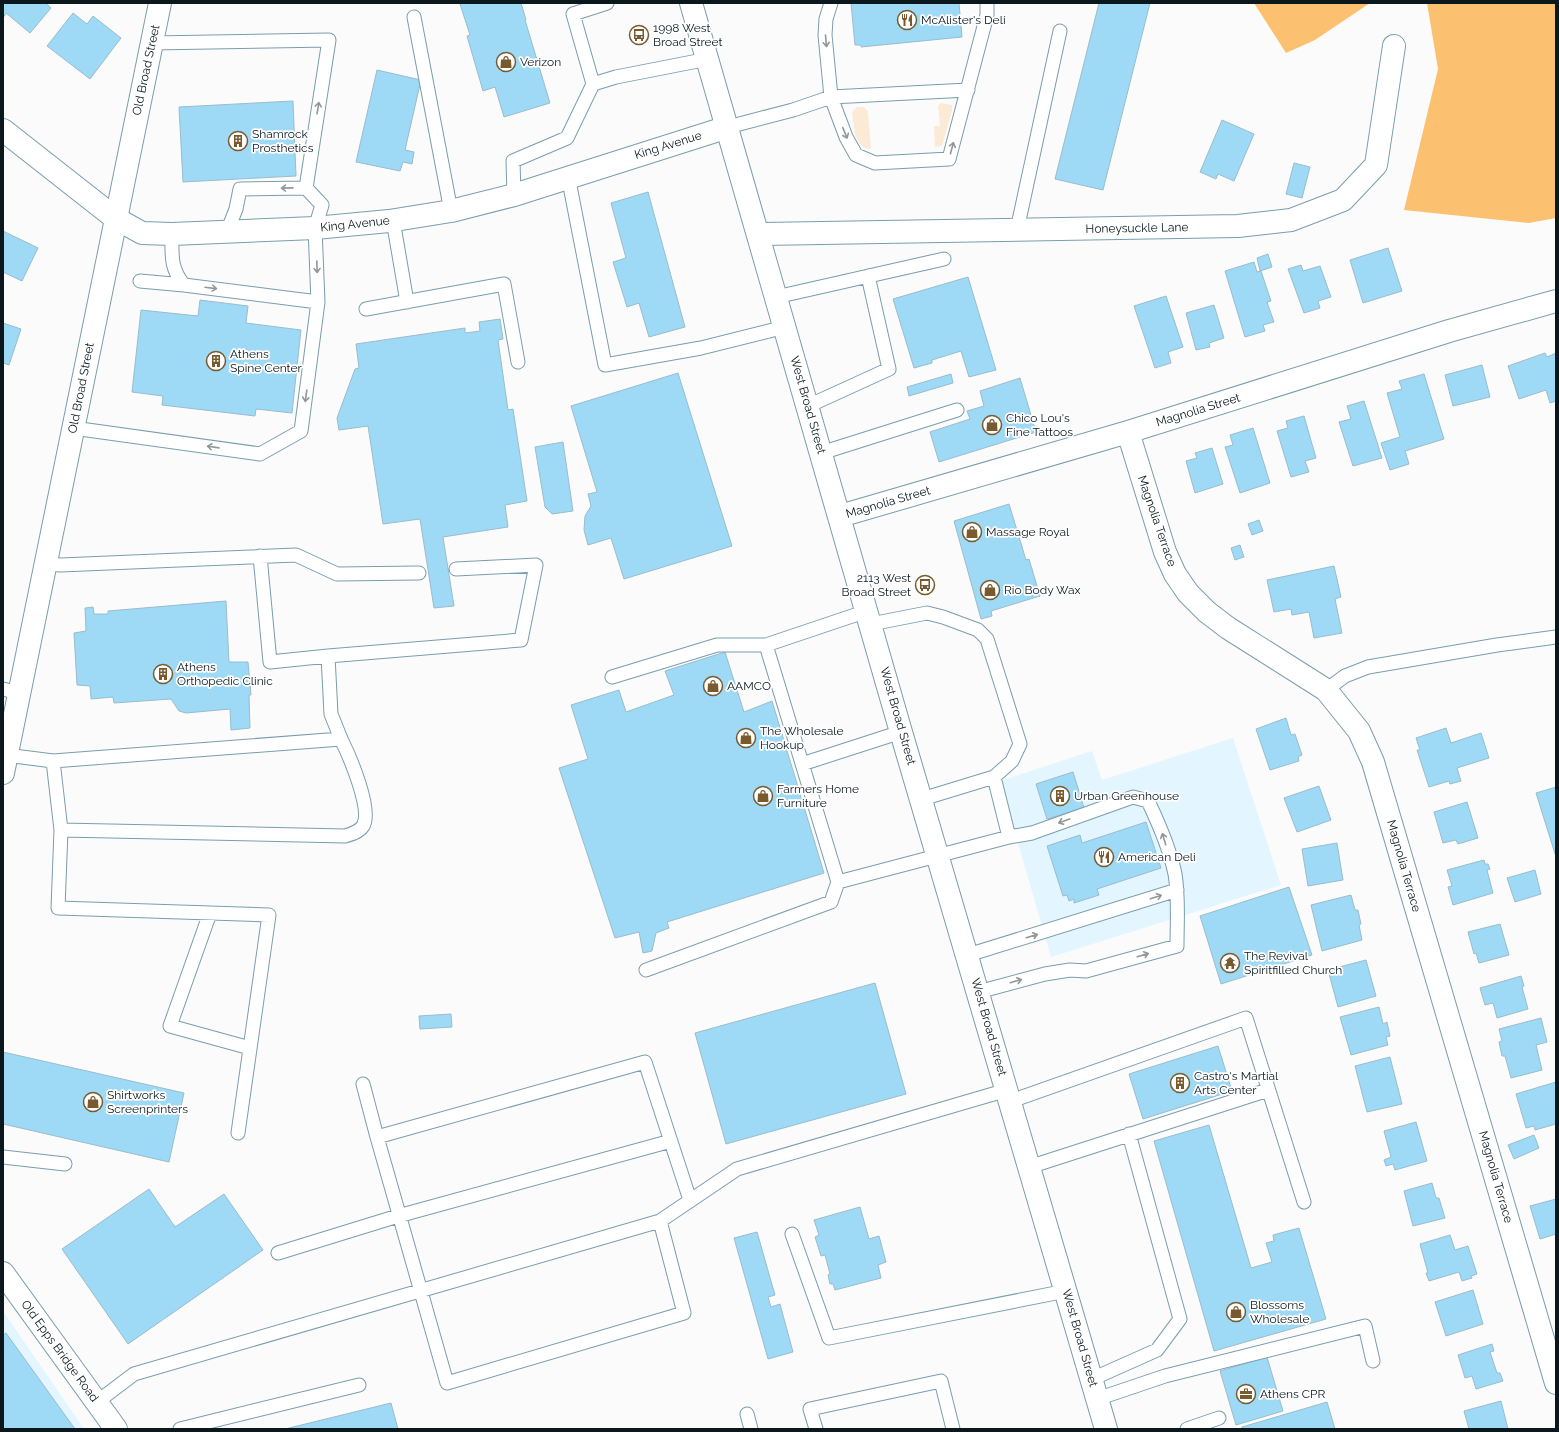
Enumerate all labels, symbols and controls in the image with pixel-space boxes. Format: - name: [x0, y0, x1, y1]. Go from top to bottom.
- restaurant icon: McAlister's Deli: [896, 9, 918, 31]
- place label: McAlister's Deli: [921, 13, 1006, 27]
- place label: 1998 West Broad Street: [653, 21, 722, 49]
- street label: Old Broad Street: [130, 23, 162, 117]
- bus stop icon: 1998 West Broad Street: [628, 24, 650, 46]
- one-way arrow: [822, 34, 830, 47]
- shop icon: Verizon: [495, 51, 517, 73]
- place label: Verizon: [520, 55, 561, 69]
- one-way arrow: [314, 102, 322, 115]
- place label: Shamrock Prosthetics: [252, 127, 314, 155]
- one-way arrow: [841, 127, 849, 139]
- street label: King Avenue: [633, 128, 703, 162]
- building icon: Shamrock Prosthetics: [227, 130, 249, 152]
- one-way arrow: [948, 142, 956, 155]
- one-way arrow: [281, 184, 294, 192]
- street label: King Avenue: [320, 213, 390, 235]
- street label: Honeysuckle Lane: [1085, 220, 1189, 236]
- one-way arrow: [313, 260, 321, 273]
- one-way arrow: [204, 284, 217, 292]
- street label: Old Broad Street: [65, 341, 97, 435]
- place label: Athens Spine Center: [230, 347, 303, 375]
- building icon: Athens Spine Center: [205, 350, 227, 372]
- street label: West Broad Street: [787, 354, 829, 456]
- one-way arrow: [302, 389, 310, 402]
- street label: Magnolia Street: [1154, 391, 1242, 429]
- place label: Chico Lou's Fine Tattoos: [1006, 411, 1073, 439]
- shop icon: Chico Lou's Fine Tattoos: [981, 414, 1003, 436]
- one-way arrow: [207, 443, 220, 451]
- street label: Magnolia Terrace: [1135, 474, 1179, 568]
- street label: Magnolia Street: [844, 483, 932, 521]
- shop icon: Massage Royal: [961, 521, 983, 543]
- place label: Massage Royal: [986, 525, 1070, 539]
- place label: 2113 West Broad Street: [842, 571, 911, 599]
- bus stop icon: 2113 West Broad Street: [914, 574, 936, 596]
- shop icon: Rio Body Wax: [979, 579, 1001, 601]
- place label: Rio Body Wax: [1004, 583, 1081, 597]
- place label: Athens Orthopedic Clinic: [177, 660, 273, 688]
- building icon: Athens Orthopedic Clinic: [152, 663, 174, 685]
- street label: West Broad Street: [877, 665, 919, 767]
- shop icon: AAMCO: [702, 675, 724, 697]
- place label: AAMCO: [727, 679, 771, 693]
- place label: The Wholesale Hookup: [760, 724, 844, 752]
- shop icon: The Wholesale Hookup: [735, 727, 757, 749]
- place label: Farmers Home Furniture: [777, 782, 859, 810]
- shop icon: Farmers Home Furniture: [752, 785, 774, 807]
- building icon: Urban Greenhouse: [1049, 785, 1071, 807]
- place label: Urban Greenhouse: [1074, 789, 1179, 803]
- one-way arrow: [1058, 818, 1070, 826]
- street label: Magnolia Terrace: [1384, 818, 1424, 914]
- one-way arrow: [1160, 832, 1167, 845]
- restaurant icon: American Deli: [1093, 846, 1115, 868]
- place label: American Deli: [1118, 850, 1196, 864]
- one-way arrow: [1149, 893, 1162, 900]
- one-way arrow: [1025, 932, 1038, 939]
- place label: The Revival Spiritfilled Church: [1244, 949, 1342, 977]
- one-way arrow: [1136, 951, 1149, 959]
- temple icon: The Revival Spiritfilled Church: [1219, 952, 1241, 974]
- street label: West Broad Street: [968, 976, 1010, 1078]
- one-way arrow: [1009, 977, 1022, 984]
- place label: Castro's Martial Arts Center: [1194, 1069, 1279, 1097]
- building icon: Castro's Martial Arts Center: [1169, 1072, 1191, 1094]
- place label: Shirtworks Screenprinters: [107, 1088, 188, 1116]
- shop icon: Shirtworks Screenprinters: [82, 1091, 104, 1113]
- street label: Magnolia Terrace: [1476, 1129, 1516, 1225]
- street label: West Broad Street: [1059, 1287, 1101, 1389]
- street label: Old Epps Bridge Road: [18, 1297, 102, 1405]
- place label: Blossoms Wholesale: [1250, 1298, 1310, 1326]
- shop icon: Blossoms Wholesale: [1225, 1301, 1247, 1323]
- office icon: Athens CPR: [1235, 1383, 1257, 1405]
- place label: Athens CPR: [1260, 1387, 1325, 1401]

